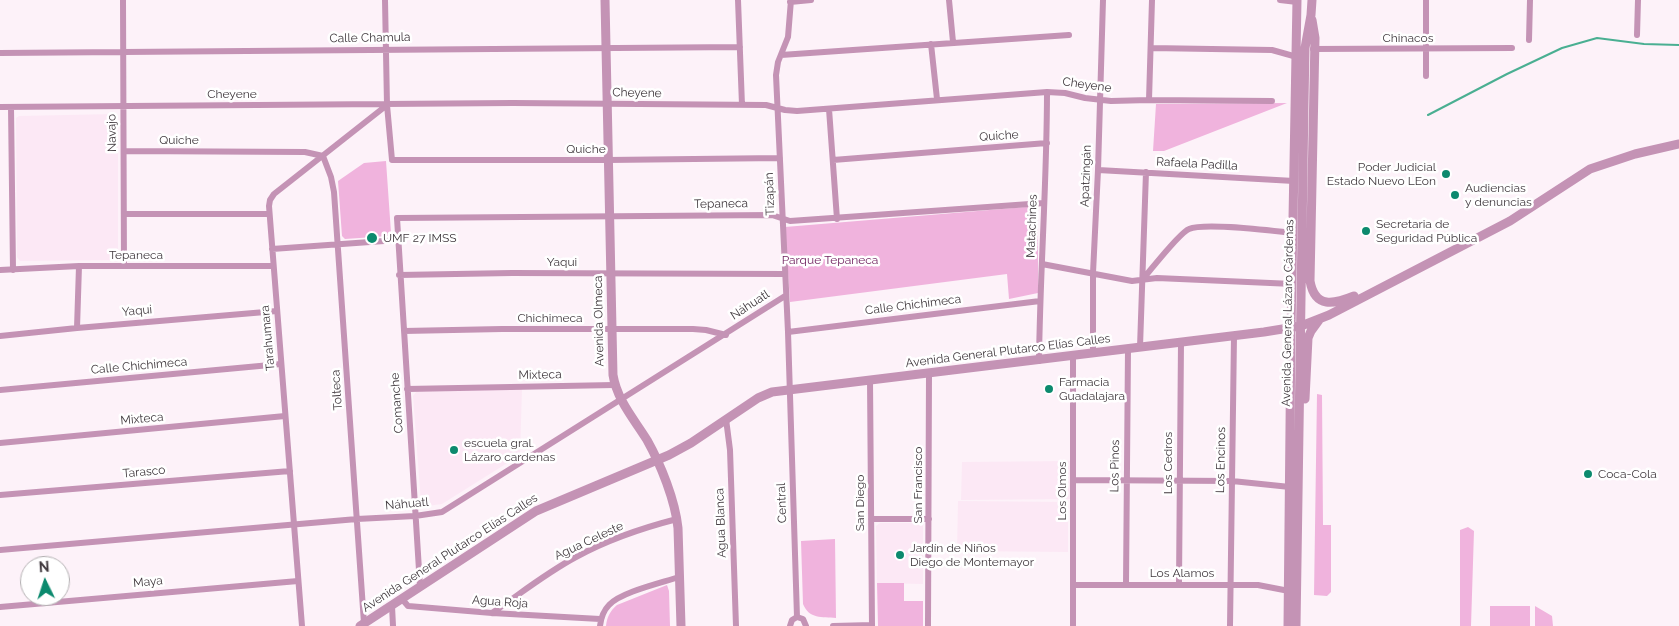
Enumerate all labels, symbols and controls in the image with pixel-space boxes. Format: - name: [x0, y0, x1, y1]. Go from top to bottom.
- street label: Calle Chamula: [329, 30, 411, 46]
- street label: Chinacos: [1383, 31, 1433, 45]
- street label: Cheyene: [1062, 74, 1112, 96]
- street label: Cheyene: [612, 85, 662, 101]
- street label: Cheyene: [207, 87, 257, 101]
- street label: Navajo: [104, 114, 120, 152]
- street label: Quiche: [979, 127, 1019, 145]
- street label: Quiche: [159, 133, 199, 147]
- street label: Quiche: [566, 142, 606, 156]
- street label: Apatzingán: [1078, 145, 1094, 207]
- street label: Rafaela Padilla: [1156, 155, 1238, 173]
- place label: Poder Judicial Estado Nuevo LEon: [1327, 160, 1436, 188]
- marker: Poder Judicial Estado Nuevo LEon: [1440, 168, 1452, 180]
- street label: Tizapán: [762, 172, 778, 216]
- place label: Audiencias y denuncias: [1465, 181, 1532, 209]
- marker: Audiencias y denuncias: [1449, 189, 1461, 201]
- street label: Matachines: [1024, 194, 1040, 258]
- street label: Tepaneca: [694, 196, 748, 212]
- place label: Secretaria de Seguridad Pública: [1376, 217, 1477, 245]
- street label: Avenida General Lázaro Cárdenas: [1279, 219, 1297, 407]
- marker: Secretaria de Seguridad Pública: [1360, 225, 1372, 237]
- marker: UMF 27 IMSS: [365, 231, 379, 245]
- place label: UMF 27 IMSS: [383, 231, 457, 245]
- street label: Tepaneca: [109, 248, 163, 262]
- park label: Parque Tepaneca: [782, 253, 878, 267]
- street label: Yaqui: [547, 255, 577, 269]
- street label: Avenida Olmeca: [591, 275, 607, 367]
- street label: Náhuatl: [728, 287, 772, 323]
- street label: Calle Chichimeca: [864, 292, 962, 318]
- street label: Yaqui: [121, 303, 153, 319]
- street label: Tarahumara: [258, 305, 278, 371]
- street label: Chichimeca: [517, 311, 583, 325]
- street label: Avenida General Plutarco Elías Calles: [905, 331, 1111, 371]
- street label: Calle Chichimeca: [90, 355, 188, 377]
- street label: Mixteca: [518, 367, 562, 383]
- street label: Tolteca: [328, 369, 346, 411]
- street label: Comanche: [388, 372, 406, 434]
- place label: Farmacia Guadalajara: [1059, 375, 1125, 403]
- marker: Farmacia Guadalajara: [1043, 383, 1055, 395]
- street label: Mixteca: [120, 410, 164, 428]
- street label: Los Encinos: [1213, 427, 1229, 493]
- street label: Los Cedros: [1161, 432, 1175, 494]
- place label: escuela gral. Lázaro cardenas: [464, 436, 555, 464]
- street label: Los Pinos: [1107, 439, 1123, 493]
- marker: escuela gral. Lázaro cardenas: [448, 444, 460, 456]
- street label: San Francisco: [911, 447, 925, 523]
- street label: Los Olmos: [1055, 461, 1069, 521]
- street label: Tarasco: [122, 463, 166, 481]
- place label: Coca-Cola: [1598, 467, 1657, 481]
- marker: Coca-Cola: [1582, 468, 1594, 480]
- street label: San Diego: [853, 475, 867, 531]
- street label: Central: [774, 483, 790, 523]
- street label: Agua Blanca: [713, 488, 729, 558]
- street label: Avenida General Plutarco Elías Calles: [360, 491, 540, 615]
- street label: Náhuatl: [385, 495, 429, 513]
- street label: Agua Celeste: [552, 519, 626, 563]
- place label: Jardín de Niños Diego de Montemayor: [910, 541, 1034, 569]
- marker: Jardín de Niños Diego de Montemayor: [894, 549, 906, 561]
- north arrow: [20, 556, 70, 606]
- text: N: [38, 559, 50, 575]
- street label: Los Alamos: [1150, 566, 1214, 580]
- street label: Maya: [133, 574, 163, 590]
- street label: Agua Roja: [472, 593, 528, 611]

